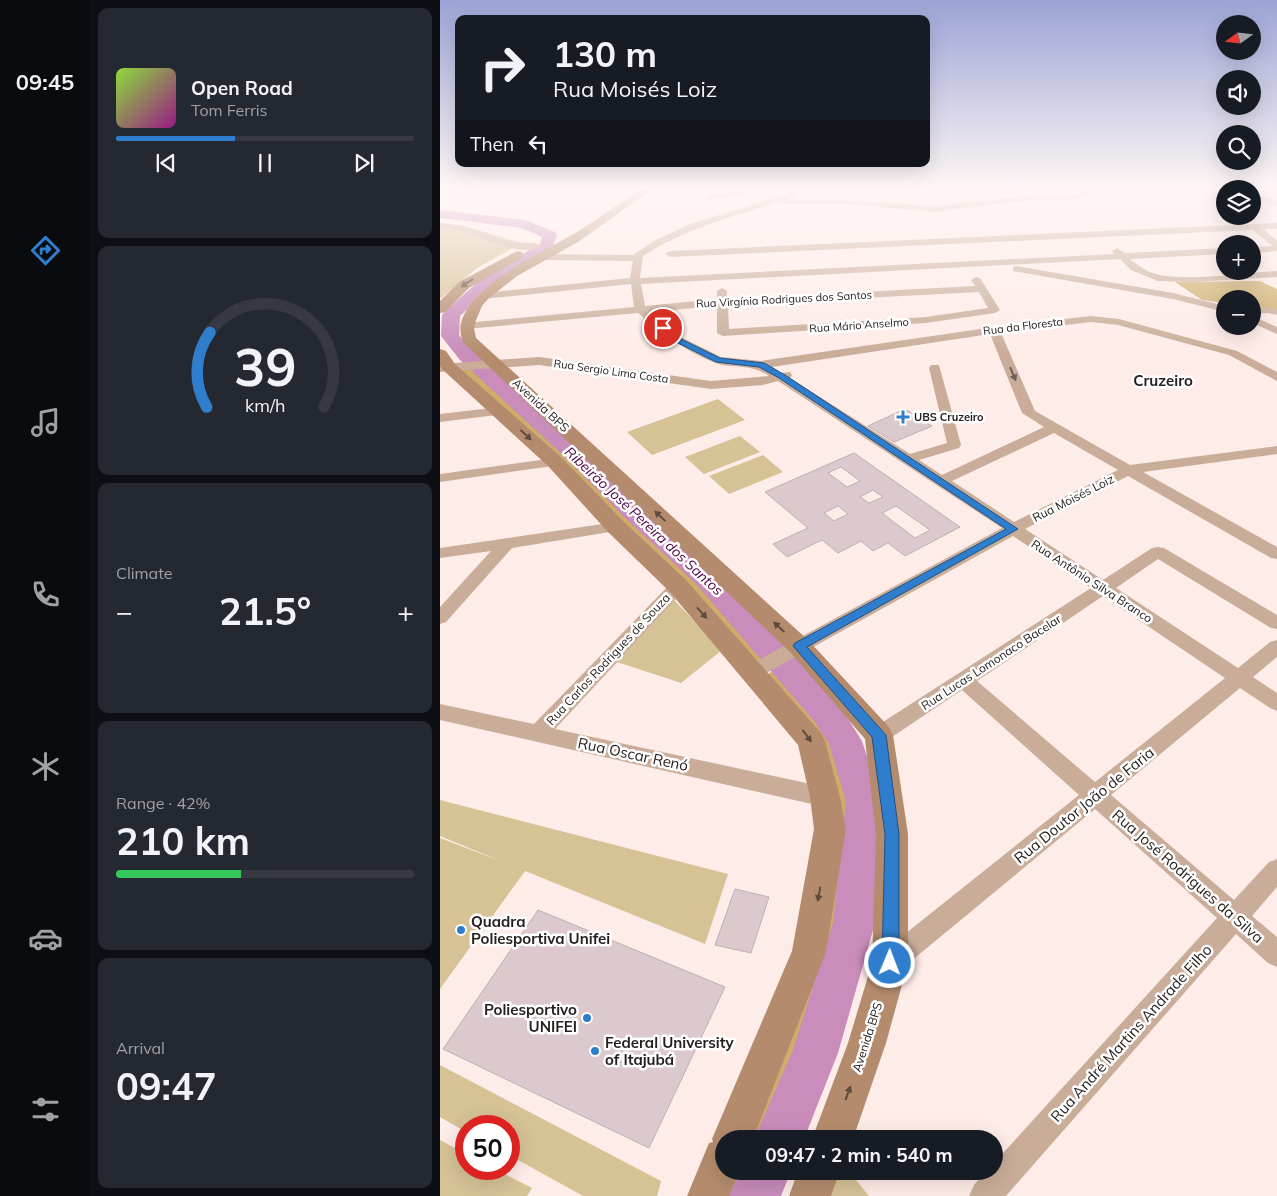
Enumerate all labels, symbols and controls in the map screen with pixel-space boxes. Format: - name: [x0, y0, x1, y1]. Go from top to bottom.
- north arrow: [1216, 15, 1261, 60]
- map controls: [1216, 15, 1261, 335]
- text: 130 m: [553, 32, 657, 76]
- icon: right: [470, 35, 535, 100]
- text: 09:45: [16, 68, 74, 96]
- button: sound: [1216, 70, 1261, 115]
- text: Rua Moisés Loiz: [553, 75, 717, 103]
- text: Open Road: [191, 76, 293, 100]
- text: Tom Ferris: [191, 100, 268, 120]
- button: search: [1216, 125, 1261, 170]
- icon: left: [524, 130, 552, 158]
- text: Then: [470, 132, 514, 156]
- icon: previous: [152, 149, 180, 177]
- icon: pause: [251, 149, 279, 177]
- icon: next: [350, 149, 378, 177]
- button: layers: [1216, 180, 1261, 225]
- icon: directions: [28, 233, 63, 268]
- button: +: [1216, 235, 1261, 280]
- one-way arrow: [461, 278, 474, 288]
- street label: Rua Virgínia Rodrigues dos Santos: [696, 287, 872, 311]
- button: −: [1216, 290, 1261, 335]
- pin: [642, 307, 684, 349]
- icon: arrive: [649, 314, 677, 342]
- street label: Rua da Floresta: [982, 314, 1064, 338]
- street label: Rua Mário Anselmo: [809, 315, 909, 335]
- text: 39: [234, 334, 296, 399]
- street label: Rua Sergio Lima Costa: [553, 356, 669, 386]
- one-way arrow: [1010, 367, 1018, 382]
- district label: Cruzeiro: [1133, 371, 1193, 390]
- street label: Avenida BPS: [509, 375, 573, 435]
- text: km/h: [245, 394, 285, 416]
- icon: music: [28, 405, 63, 440]
- marker: UBS Cruzeiro: [896, 410, 910, 424]
- place label: UBS Cruzeiro: [914, 410, 984, 424]
- one-way arrow: [520, 429, 532, 441]
- water label: Ribeirão José Pereira dos Santos: [561, 443, 727, 599]
- street label: Rua Moisés Loiz: [1030, 471, 1116, 525]
- one-way arrow: [655, 510, 667, 522]
- street label: Rua Antônio Silva Branco: [1029, 536, 1156, 626]
- text: Climate: [116, 563, 172, 583]
- icon: phone: [28, 577, 63, 612]
- text: 21.5°: [219, 587, 311, 635]
- street label: Rua Carlos Rodrigues de Souza: [543, 590, 673, 728]
- text: −: [116, 594, 133, 629]
- text: +: [397, 594, 414, 629]
- one-way arrow: [696, 606, 708, 618]
- street label: Rua Lucas Lomonaco Bacelar: [918, 611, 1064, 713]
- one-way arrow: [774, 621, 786, 633]
- one-way arrow: [802, 729, 812, 743]
- street label: Rua Oscar Renó: [576, 733, 690, 775]
- street label: Rua Doutor João de Faria: [1010, 743, 1158, 867]
- icon: climate: [28, 749, 63, 784]
- text: Range · 42%: [116, 793, 211, 813]
- street label: Rua José Rodrigues da Silva: [1108, 805, 1268, 947]
- text: 210 km: [116, 817, 250, 865]
- one-way arrow: [815, 887, 823, 903]
- place label: Quadra Poliesportiva Unifei: [471, 912, 610, 948]
- icon: car: [28, 921, 63, 956]
- marker: Quadra Poliesportiva Unifei: [455, 924, 467, 936]
- position arrow: [863, 936, 915, 988]
- street label: Rua André Martins Andrade Filho: [1046, 940, 1216, 1126]
- place label: Poliesportivo UNIFEI: [484, 1000, 577, 1036]
- street label: Avenida BPS: [849, 1000, 885, 1074]
- marker: Poliesportivo UNIFEI: [581, 1012, 593, 1024]
- place label: Federal University of Itajubá: [605, 1033, 735, 1069]
- text: Arrival: [116, 1038, 165, 1058]
- marker: Federal University of Itajubá: [589, 1045, 601, 1057]
- text: 09:47: [116, 1062, 217, 1110]
- one-way arrow: [845, 1086, 853, 1100]
- icon: filters: [28, 1092, 63, 1127]
- speed limit sign: 50: [455, 1115, 520, 1180]
- text: 09:47 · 2 min · 540 m: [765, 1143, 953, 1167]

